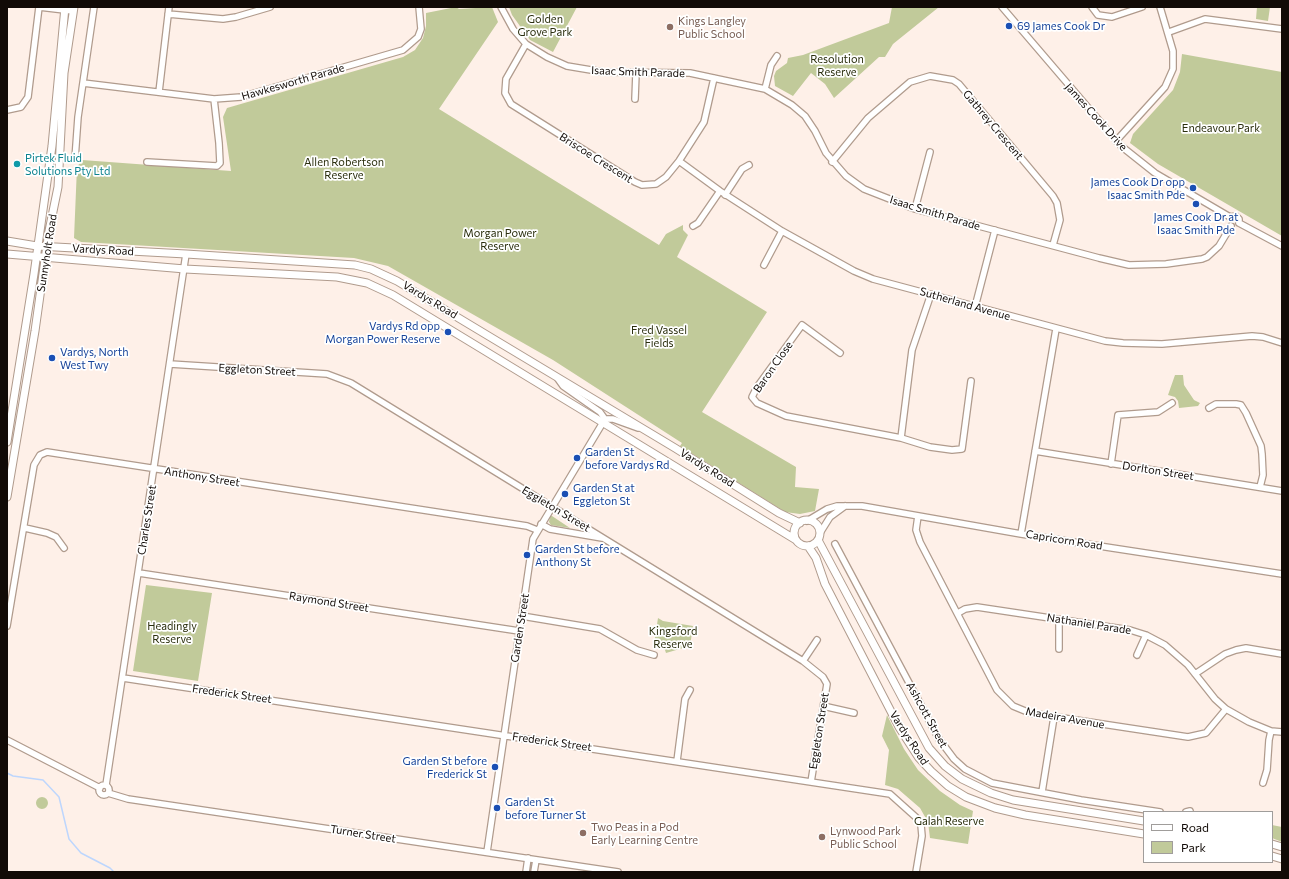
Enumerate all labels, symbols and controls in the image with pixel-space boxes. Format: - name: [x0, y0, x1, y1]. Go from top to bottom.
- park label: Golden Grove Park: [517, 12, 573, 38]
- place label: Kings Langley Public School: [678, 14, 746, 40]
- place label: 69 James Cook Dr: [1017, 19, 1105, 33]
- marker: 69 James Cook Dr: [1004, 21, 1014, 31]
- marker: Kings Langley Public School: [665, 22, 675, 32]
- park label: Resolution Reserve: [810, 52, 864, 78]
- street label: Hawkesworth Parade: [240, 61, 346, 103]
- street label: Isaac Smith Parade: [591, 64, 685, 80]
- street label: James Cook Drive: [1062, 80, 1130, 154]
- street label: Gathrey Crescent: [960, 87, 1026, 163]
- park label: Endeavour Park: [1182, 121, 1260, 135]
- street label: Briscoe Crescent: [557, 130, 635, 186]
- place label: Pirtek Fluid Solutions Pty Ltd: [25, 151, 110, 177]
- park label: Allen Robertson Reserve: [304, 155, 384, 181]
- marker: Pirtek Fluid Solutions Pty Ltd: [12, 159, 22, 169]
- place label: James Cook Dr opp Isaac Smith Pde: [1091, 175, 1185, 201]
- marker: James Cook Dr opp Isaac Smith Pde: [1188, 183, 1198, 193]
- street label: Isaac Smith Parade: [888, 193, 982, 233]
- marker: James Cook Dr at Isaac Smith Pde: [1191, 199, 1201, 209]
- place label: James Cook Dr at Isaac Smith Pde: [1153, 210, 1239, 236]
- street label: Sunnyholt Road: [34, 213, 60, 293]
- park label: Morgan Power Reserve: [463, 226, 537, 252]
- street label: Vardys Road: [72, 242, 134, 258]
- street label: Vardys Road: [400, 278, 460, 322]
- street label: Sutherland Avenue: [918, 285, 1012, 323]
- place label: Vardys Rd opp Morgan Power Reserve: [325, 319, 440, 345]
- park label: Fred Vassel Fields: [631, 323, 687, 349]
- marker: Vardys Rd opp Morgan Power Reserve: [443, 327, 453, 337]
- street label: Baron Close: [750, 339, 796, 395]
- place label: Vardys, North West Twy: [60, 345, 129, 371]
- marker: Vardys, North West Twy: [47, 353, 57, 363]
- street label: Eggleton Street: [218, 361, 296, 379]
- place label: Garden St before Vardys Rd: [585, 445, 669, 471]
- street label: Vardys Road: [677, 446, 737, 490]
- marker: Garden St before Vardys Rd: [572, 453, 582, 463]
- street label: Dorlton Street: [1121, 459, 1195, 483]
- street label: Anthony Street: [163, 465, 241, 489]
- place label: Garden St at Eggleton St: [573, 481, 635, 507]
- street label: Eggleton Street: [519, 483, 593, 535]
- street label: Charles Street: [135, 484, 159, 556]
- marker: Garden St at Eggleton St: [560, 489, 570, 499]
- street label: Capricorn Road: [1025, 527, 1103, 553]
- place label: Garden St before Anthony St: [535, 542, 619, 568]
- marker: Garden St before Anthony St: [522, 550, 532, 560]
- street label: Raymond Street: [288, 589, 370, 615]
- street label: Garden Street: [508, 593, 532, 663]
- street label: Nathaniel Parade: [1046, 611, 1132, 637]
- park label: Headingly Reserve: [147, 619, 197, 645]
- park label: Kingsford Reserve: [649, 624, 697, 650]
- street label: Ashcott Street: [904, 680, 950, 750]
- street label: Frederick Street: [191, 682, 273, 706]
- street label: Eggleton Street: [806, 692, 832, 770]
- street label: Madeira Avenue: [1024, 705, 1106, 731]
- street label: Vardys Road: [887, 709, 931, 767]
- street label: Frederick Street: [511, 730, 593, 754]
- place label: Garden St before Frederick St: [403, 754, 487, 780]
- marker: Garden St before Frederick St: [490, 762, 500, 772]
- place label: Garden St before Turner St: [505, 795, 586, 821]
- marker: Garden St before Turner St: [492, 803, 502, 813]
- legend: [1143, 811, 1273, 863]
- park label: Galah Reserve: [914, 814, 984, 828]
- place label: Two Peas in a Pod Early Learning Centre: [591, 820, 698, 846]
- text: Road: [1181, 820, 1209, 834]
- street label: Turner Street: [329, 822, 397, 846]
- place label: Lynwood Park Public School: [830, 824, 901, 850]
- marker: Two Peas in a Pod Early Learning Centre: [578, 828, 588, 838]
- marker: Lynwood Park Public School: [817, 832, 827, 842]
- text: Park: [1181, 840, 1206, 854]

